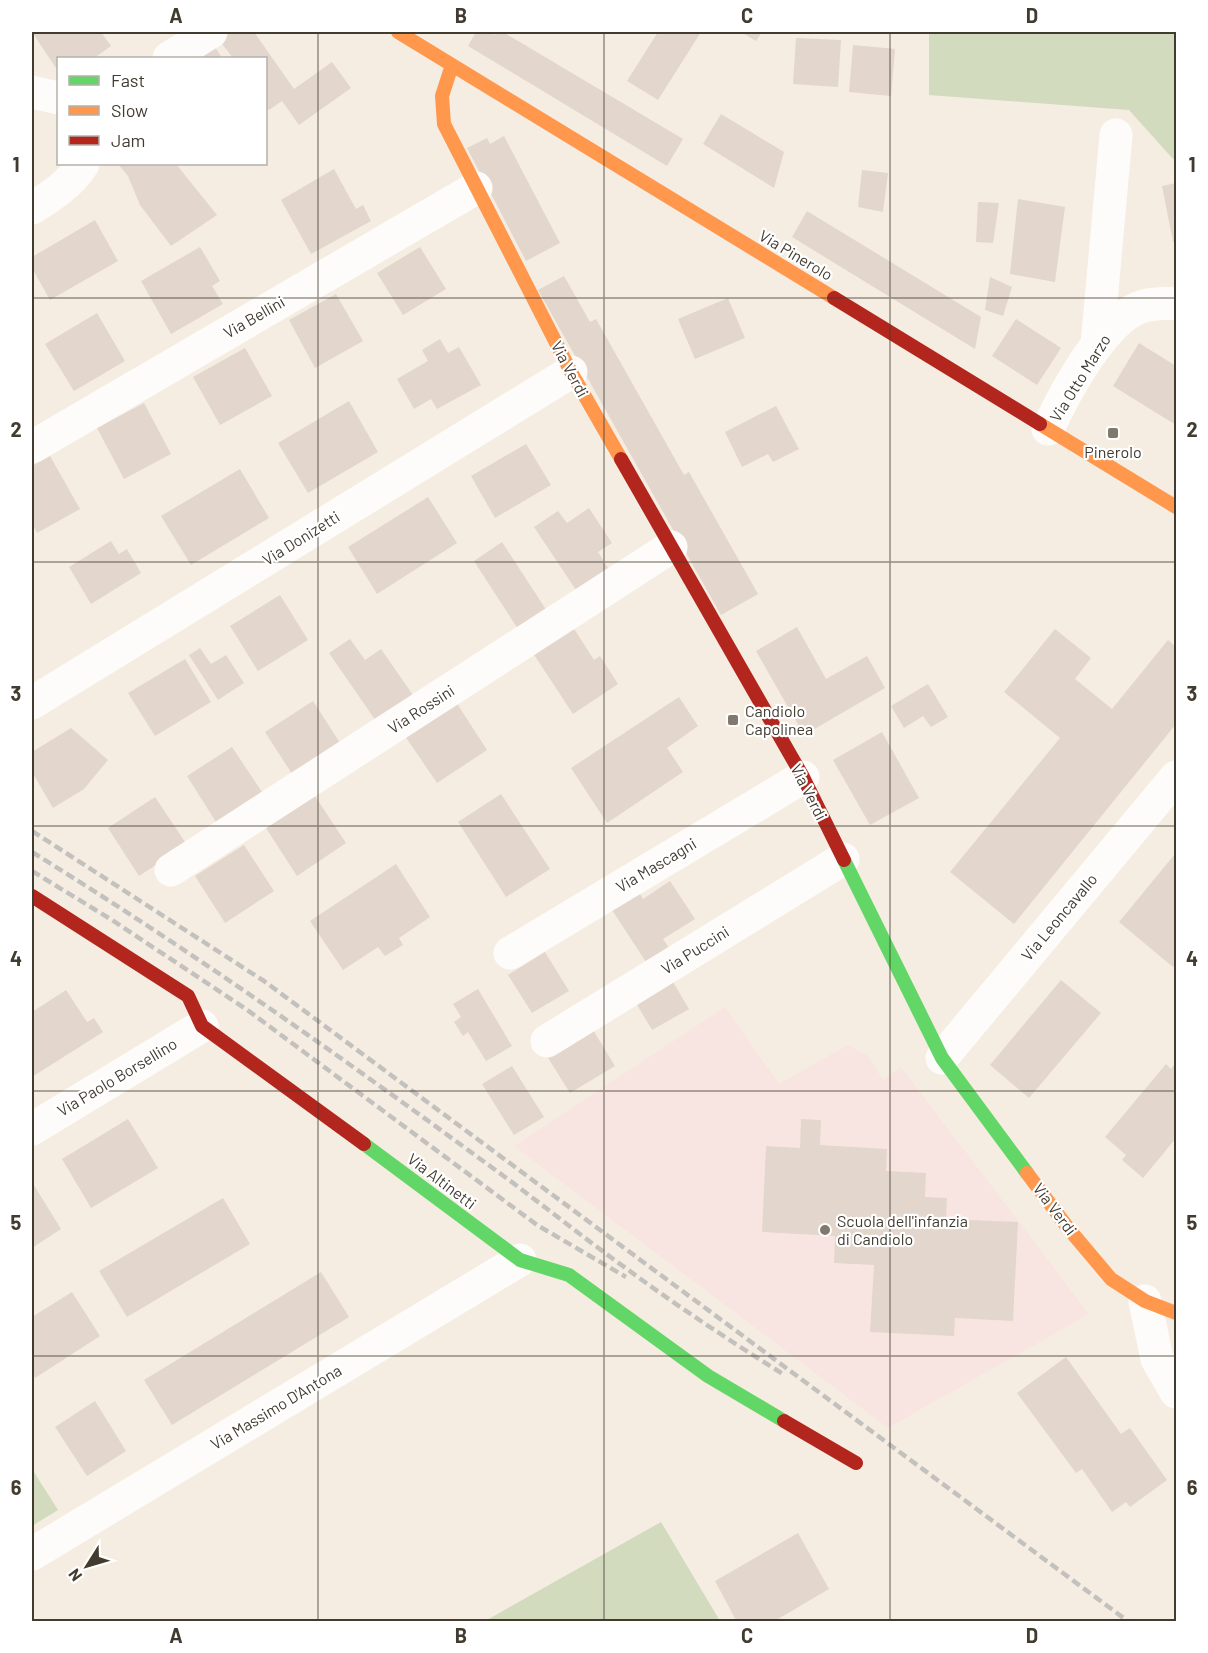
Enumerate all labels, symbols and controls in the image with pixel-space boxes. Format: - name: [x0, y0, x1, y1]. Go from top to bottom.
- text: A: [169, 3, 183, 27]
- text: B: [455, 3, 467, 27]
- text: C: [741, 3, 753, 27]
- text: D: [1026, 3, 1038, 27]
- legend: [57, 57, 267, 165]
- text: Fast: [111, 69, 145, 91]
- text: Slow: [111, 99, 148, 121]
- text: Jam: [111, 129, 145, 151]
- text: 1: [12, 152, 20, 176]
- text: 1: [1188, 152, 1196, 176]
- street label: Via Pinerolo: [756, 225, 836, 284]
- street label: Via Bellini: [220, 291, 288, 342]
- street label: Via Otto Marzo: [1045, 331, 1114, 425]
- street label: Via Verdi: [548, 338, 593, 400]
- text: 2: [10, 417, 22, 441]
- text: 2: [1186, 417, 1198, 441]
- marker: Pinerolo: [1106, 426, 1120, 440]
- place label: Pinerolo: [1084, 442, 1142, 461]
- street label: Via Donizetti: [259, 506, 343, 569]
- street label: Via Rossini: [384, 680, 457, 737]
- text: 3: [11, 681, 21, 705]
- text: 3: [1187, 681, 1197, 705]
- place label: Candiolo Capolinea: [745, 701, 813, 738]
- marker: Candiolo Capolinea: [726, 713, 740, 727]
- street label: Via Verdi: [787, 760, 832, 823]
- street label: Via Mascagni: [612, 833, 699, 896]
- street label: Via Leoncavallo: [1017, 869, 1101, 964]
- street label: Via Puccini: [657, 921, 732, 978]
- text: 4: [10, 946, 22, 970]
- text: 4: [1186, 946, 1198, 970]
- street label: Via Paolo Borsellino: [53, 1033, 180, 1120]
- street label: Via Altinetti: [404, 1149, 480, 1213]
- street label: Via Verdi: [1030, 1179, 1081, 1239]
- text: 5: [11, 1210, 22, 1234]
- text: 5: [1187, 1210, 1198, 1234]
- place label: Scuola dell'infanzia di Candiolo: [837, 1211, 968, 1248]
- marker: Scuola dell'infanzia di Candiolo: [818, 1223, 832, 1237]
- street label: Via Massimo D'Antona: [207, 1360, 345, 1453]
- text: 6: [11, 1475, 22, 1499]
- text: 6: [1187, 1475, 1198, 1499]
- north arrow: [57, 1536, 117, 1596]
- text: N: [64, 1565, 85, 1585]
- text: A: [169, 1623, 183, 1647]
- text: B: [455, 1623, 467, 1647]
- text: C: [741, 1623, 753, 1647]
- text: D: [1026, 1623, 1038, 1647]

